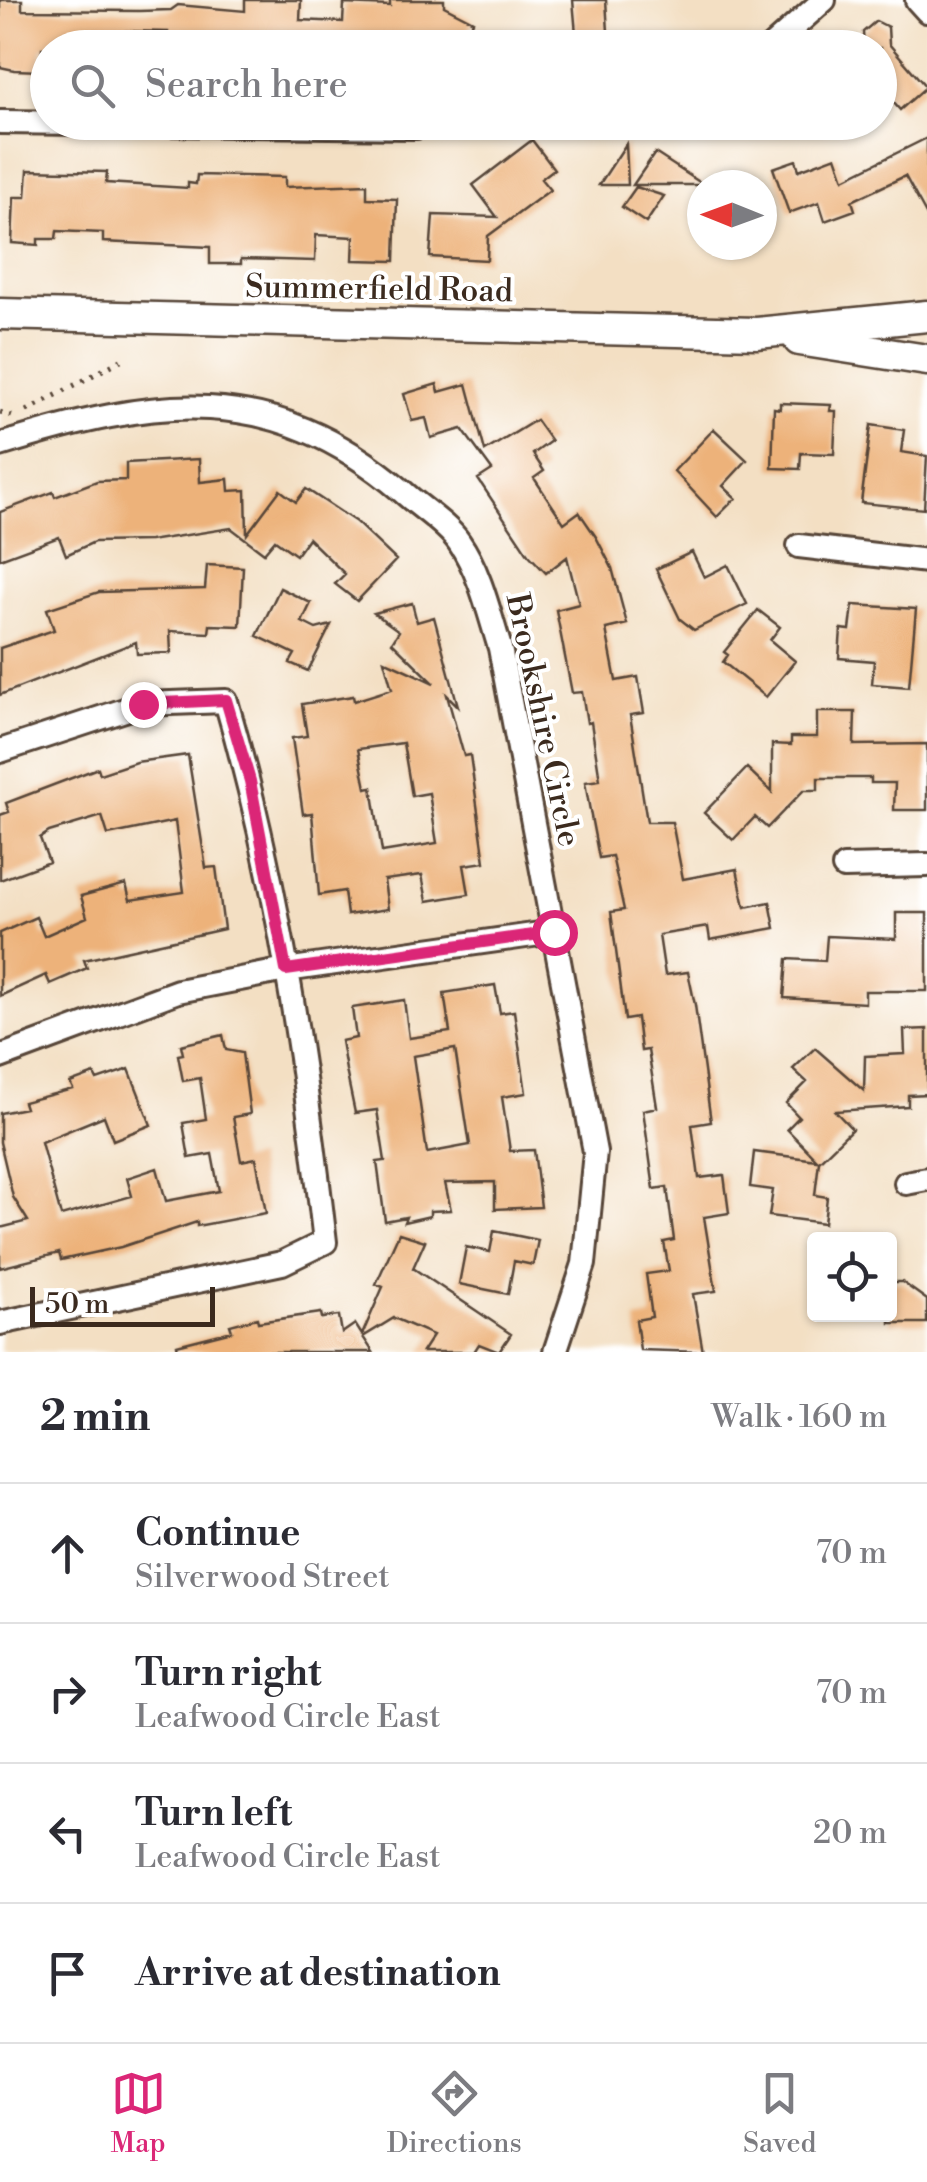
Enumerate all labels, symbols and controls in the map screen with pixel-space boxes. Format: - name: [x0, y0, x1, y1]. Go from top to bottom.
- search box: [30, 30, 897, 140]
- icon: search: [65, 58, 120, 113]
- text: Search here: [145, 62, 348, 109]
- north arrow: [687, 170, 777, 260]
- street label: Summerfield Road: [245, 267, 513, 311]
- street label: Brookshire Circle: [496, 589, 589, 850]
- route end: [121, 682, 167, 728]
- route start: [532, 910, 578, 956]
- map controls: [807, 1232, 897, 1322]
- button: locate: [807, 1232, 897, 1322]
- scale bar: [30, 1282, 215, 1326]
- text: 50 m: [45, 1287, 109, 1322]
- text: 2 min: [40, 1391, 150, 1444]
- text: Walk · 160 m: [711, 1397, 887, 1437]
- text: Continue: [135, 1510, 300, 1557]
- icon: ahead: [40, 1526, 95, 1581]
- text: 70 m: [816, 1533, 887, 1573]
- text: Silverwood Street: [135, 1557, 390, 1597]
- text: Turn right: [135, 1650, 321, 1697]
- icon: right: [40, 1666, 95, 1721]
- text: 70 m: [816, 1673, 887, 1713]
- text: Leafwood Circle East: [135, 1697, 441, 1737]
- text: Turn left: [135, 1790, 292, 1837]
- icon: left: [40, 1806, 95, 1861]
- text: 20 m: [813, 1813, 887, 1853]
- text: Leafwood Circle East: [135, 1837, 441, 1877]
- icon: arrive: [40, 1946, 95, 2001]
- text: Arrive at destination: [135, 1950, 501, 1997]
- tab: Map: [111, 2066, 166, 2161]
- tab: Directions: [387, 2066, 522, 2161]
- tab: Saved: [743, 2066, 816, 2161]

